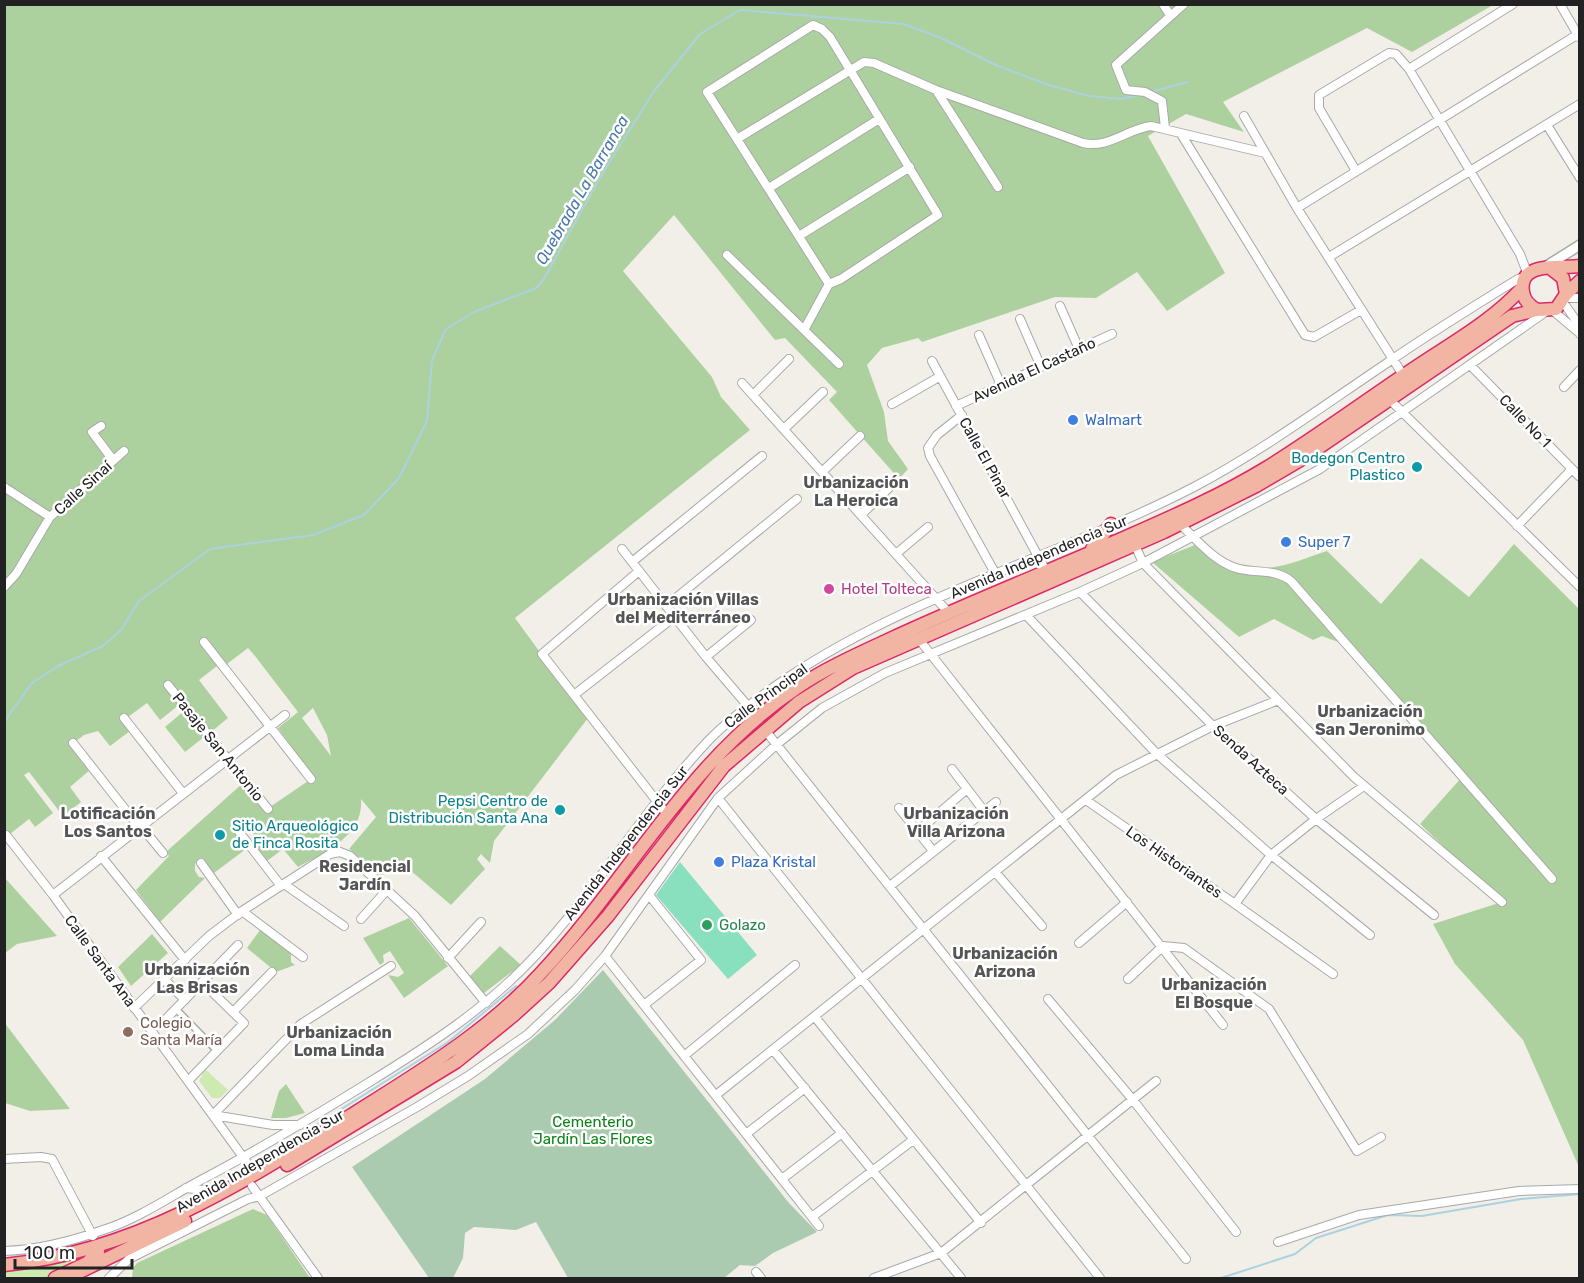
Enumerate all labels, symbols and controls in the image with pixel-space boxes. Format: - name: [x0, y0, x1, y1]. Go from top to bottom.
- water label: Quebrada La Barranca: [531, 112, 633, 268]
- street label: Avenida El Castaño: [970, 334, 1098, 406]
- street label: Calle No 1: [1495, 391, 1555, 451]
- place label: Walmart: [1085, 411, 1142, 429]
- marker: Walmart: [1066, 413, 1080, 427]
- street label: Calle El Pinar: [955, 414, 1015, 502]
- place label: Bodegon Centro Plastico: [1291, 449, 1405, 484]
- street label: Calle Sinaí: [50, 456, 117, 519]
- marker: Bodegon Centro Plastico: [1410, 460, 1424, 474]
- district label: Urbanización La Heroica: [803, 473, 909, 510]
- street label: Avenida Independencia Sur: [948, 511, 1131, 603]
- place label: Super 7: [1298, 533, 1351, 551]
- marker: Super 7: [1279, 535, 1293, 549]
- place label: Hotel Tolteca: [841, 580, 932, 598]
- marker: Hotel Tolteca: [822, 582, 836, 596]
- district label: Urbanización Villas del Mediterráneo: [607, 590, 759, 627]
- street label: Calle Principal: [721, 660, 811, 732]
- street label: Pasaje San Antonio: [169, 689, 267, 805]
- district label: Urbanización San Jeronimo: [1315, 702, 1425, 739]
- street label: Senda Azteca: [1209, 721, 1293, 799]
- street label: Avenida Independencia Sur: [560, 762, 692, 924]
- place label: Pepsi Centro de Distribución Santa Ana: [389, 792, 548, 827]
- marker: Pepsi Centro de Distribución Santa Ana: [553, 803, 567, 817]
- district label: Lotificación Los Santos: [60, 804, 156, 841]
- district label: Urbanización Villa Arizona: [903, 804, 1009, 841]
- place label: Sitio Arqueológico de Finca Rosita: [232, 817, 359, 852]
- street label: Los Historiantes: [1122, 822, 1226, 902]
- marker: Sitio Arqueológico de Finca Rosita: [213, 828, 227, 842]
- place label: Plaza Kristal: [731, 853, 816, 871]
- marker: Plaza Kristal: [712, 855, 726, 869]
- district label: Residencial Jardín: [319, 857, 411, 894]
- street label: Calle Santa Ana: [61, 912, 139, 1010]
- place label: Golazo: [719, 916, 766, 934]
- marker: Golazo: [700, 918, 714, 932]
- district label: Urbanización Arizona: [952, 944, 1058, 981]
- district label: Urbanización Las Brisas: [144, 960, 250, 997]
- district label: Urbanización El Bosque: [1161, 975, 1267, 1012]
- place label: Colegio Santa María: [140, 1014, 222, 1049]
- district label: Urbanización Loma Linda: [286, 1023, 392, 1060]
- marker: Colegio Santa María: [121, 1025, 135, 1039]
- street label: Avenida Independencia Sur: [173, 1105, 347, 1217]
- park label: Cementerio Jardín Las Flores: [533, 1113, 653, 1148]
- scale bar: [15, 1232, 132, 1270]
- text: 100 m: [24, 1242, 75, 1264]

